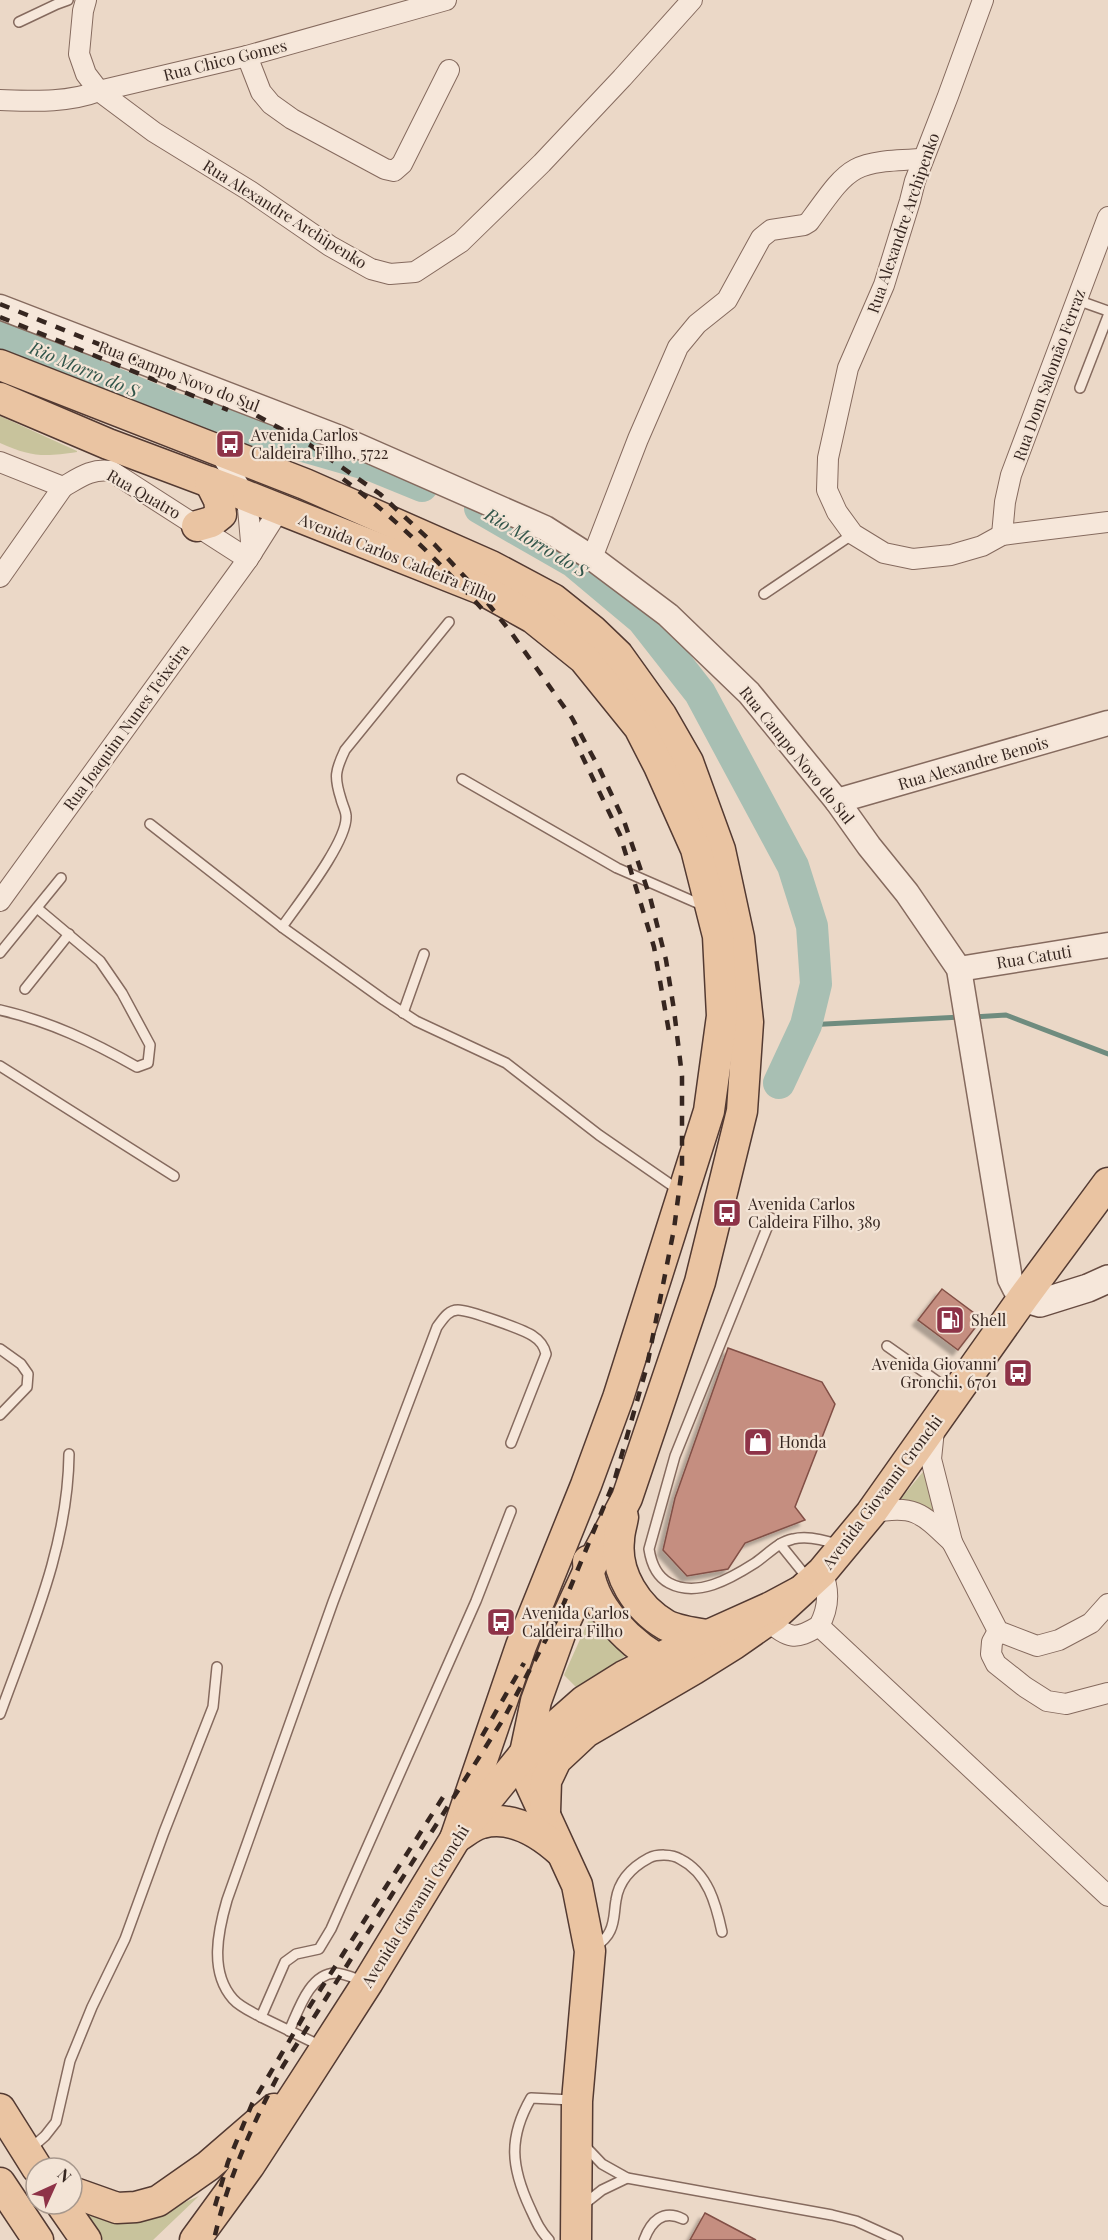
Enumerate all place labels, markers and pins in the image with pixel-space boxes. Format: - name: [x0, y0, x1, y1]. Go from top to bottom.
- place label: Avenida Carlos Caldeira Filho, 5722: [250, 424, 389, 463]
- bus stop icon: Avenida Carlos Caldeira Filho, 5722: [214, 428, 246, 460]
- place label: Avenida Carlos Caldeira Filho, 389: [747, 1193, 881, 1232]
- bus stop icon: Avenida Carlos Caldeira Filho, 389: [711, 1197, 743, 1229]
- fuel station icon: Shell: [934, 1304, 966, 1336]
- place label: Shell: [971, 1309, 1007, 1330]
- place label: Avenida Giovanni Gronchi, 6701: [871, 1353, 997, 1392]
- bus stop icon: Avenida Giovanni Gronchi, 6701: [1002, 1357, 1034, 1389]
- shop icon: Honda: [742, 1426, 774, 1458]
- place label: Honda: [779, 1431, 826, 1452]
- place label: Avenida Carlos Caldeira Filho: [521, 1602, 629, 1641]
- bus stop icon: Avenida Carlos Caldeira Filho: [485, 1606, 517, 1638]

